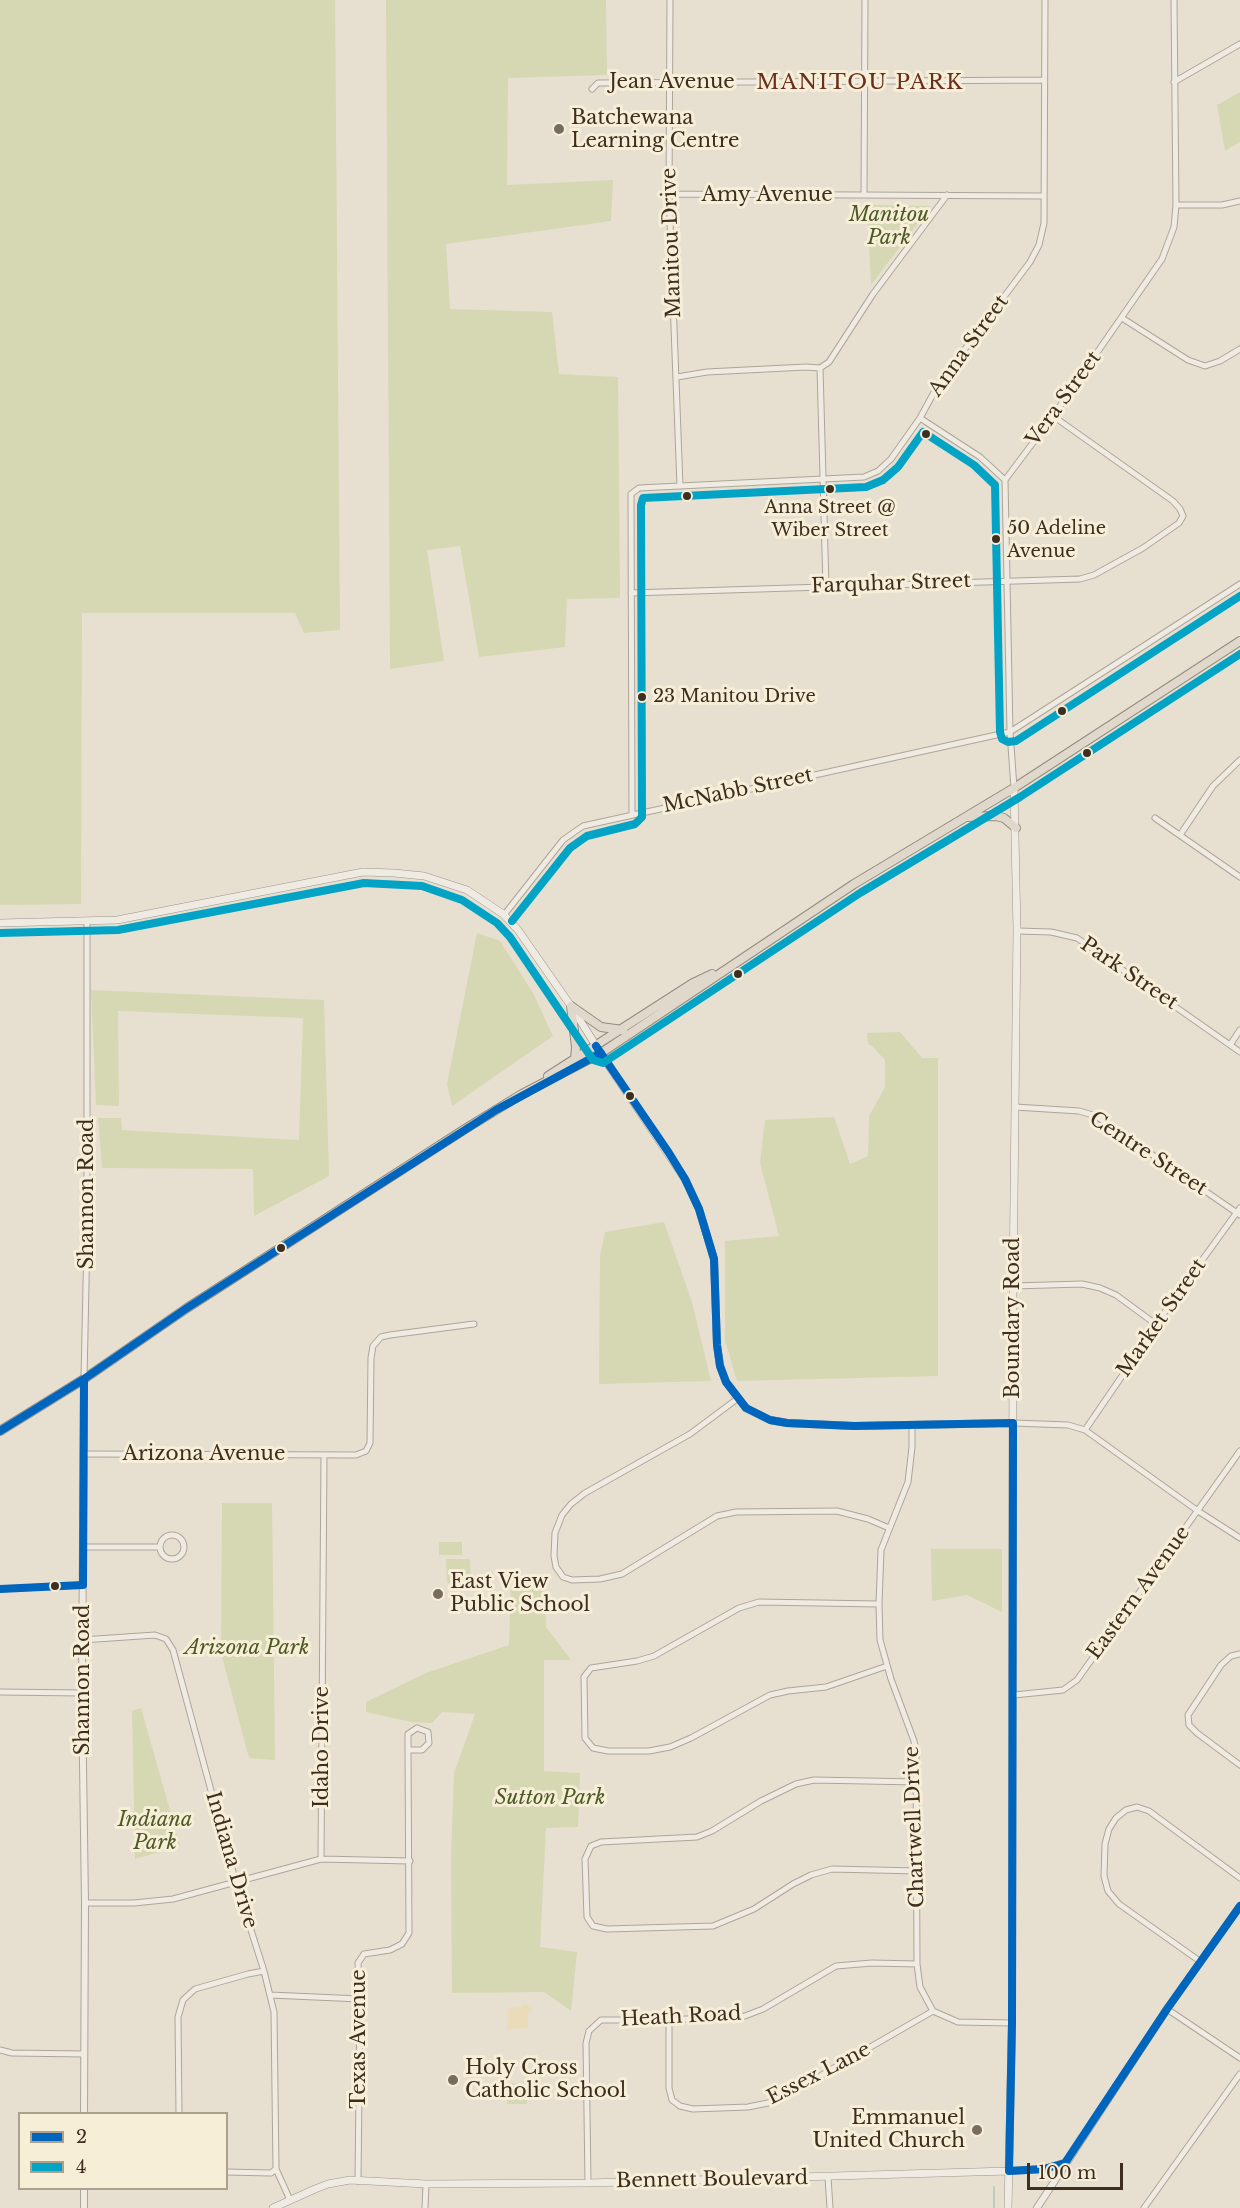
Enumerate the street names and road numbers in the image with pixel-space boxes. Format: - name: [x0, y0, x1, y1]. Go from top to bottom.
- street label: Jean Avenue: [609, 70, 735, 94]
- street label: Manitou Drive: [657, 167, 687, 319]
- street label: Amy Avenue: [701, 183, 833, 207]
- street label: Anna Street: [924, 290, 1014, 402]
- street label: Vera Street: [1021, 347, 1107, 451]
- street label: Farquhar Street: [811, 569, 971, 599]
- street label: McNabb Street: [661, 763, 815, 819]
- street label: Park Street: [1076, 933, 1182, 1015]
- street label: Centre Street: [1085, 1107, 1211, 1201]
- street label: Shannon Road: [75, 1118, 99, 1270]
- street label: Boundary Road: [1001, 1237, 1025, 1399]
- street label: Market Street: [1112, 1254, 1212, 1382]
- street label: Arizona Avenue: [123, 1442, 285, 1466]
- street label: Eastern Avenue: [1083, 1522, 1195, 1664]
- street label: Shannon Road: [71, 1604, 95, 1756]
- street label: Idaho Drive: [310, 1686, 334, 1808]
- street label: Chartwell Drive: [900, 1746, 930, 1908]
- street label: Indiana Drive: [200, 1789, 262, 1931]
- street label: Texas Avenue: [347, 1969, 371, 2109]
- street label: Heath Road: [620, 2002, 742, 2032]
- street label: Essex Lane: [763, 2038, 875, 2110]
- street label: Bennett Boulevard: [616, 2166, 808, 2194]

